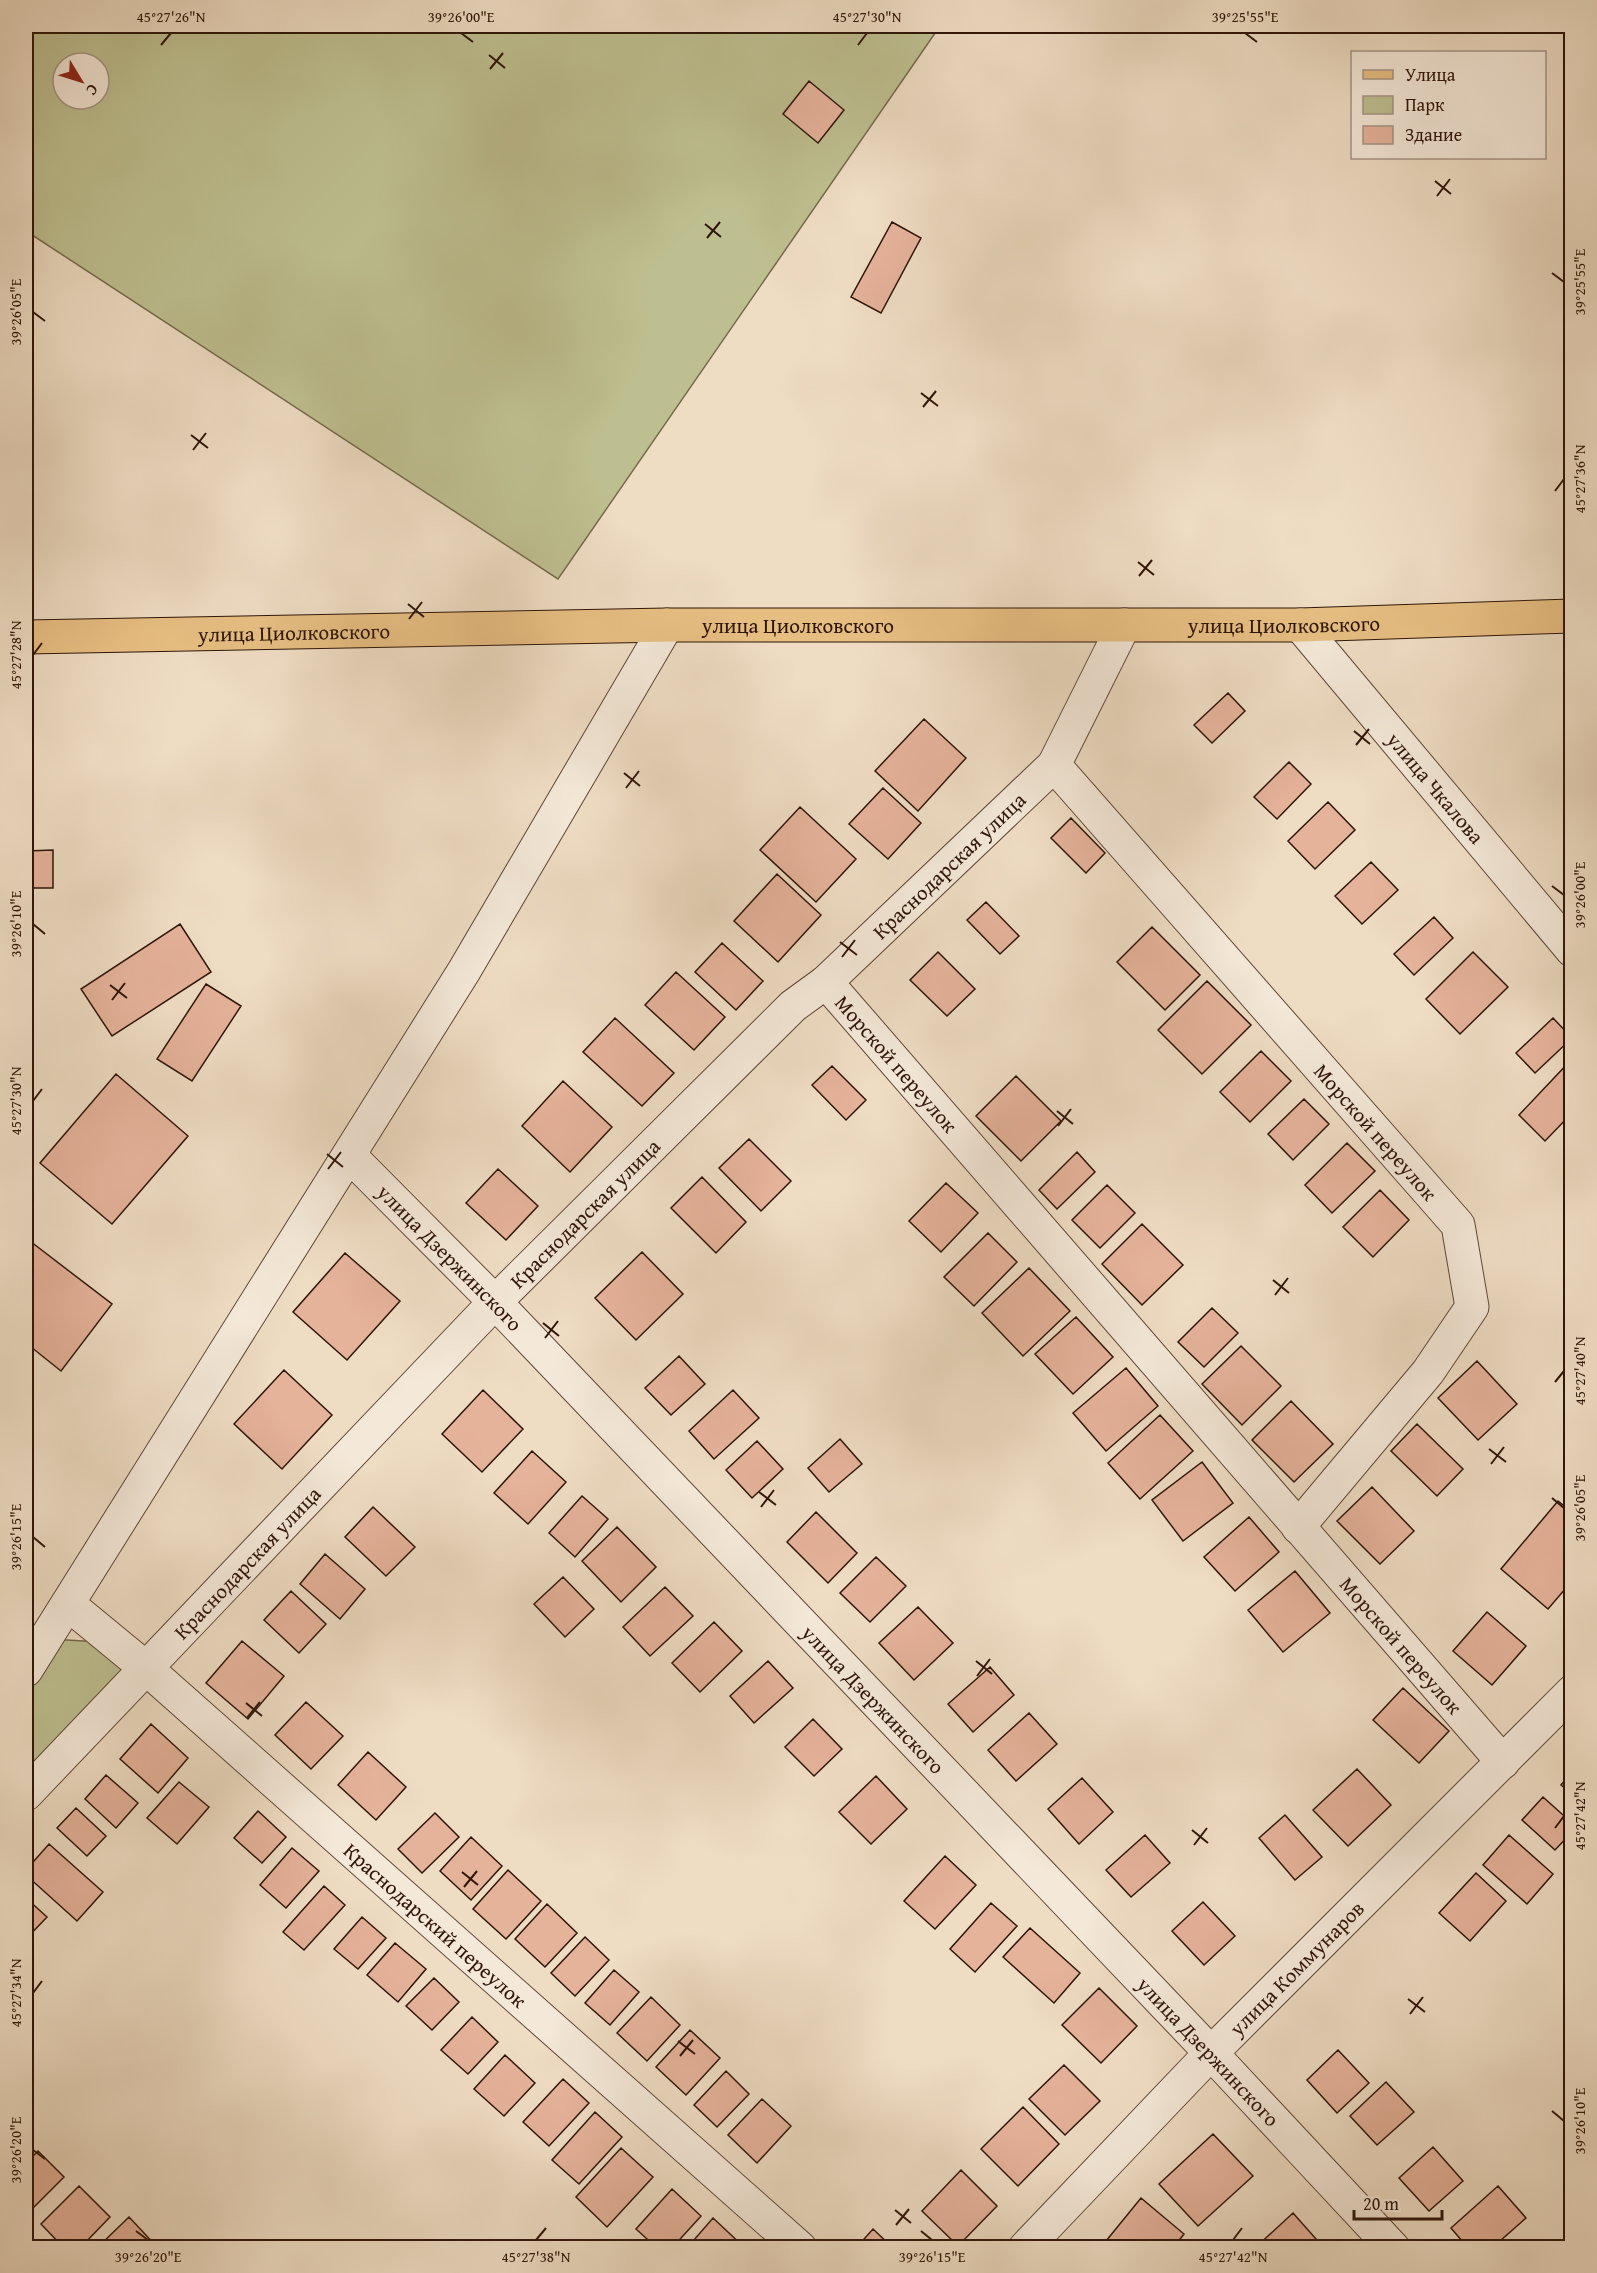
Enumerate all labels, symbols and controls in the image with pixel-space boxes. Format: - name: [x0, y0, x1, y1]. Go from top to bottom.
- text: 45°27'26"N: [137, 6, 206, 27]
- text: 39°26'00"E: [428, 6, 495, 27]
- text: 45°27'30"N: [833, 6, 902, 27]
- text: 39°25'55"E: [1212, 6, 1279, 27]
- north arrow: [51, 51, 111, 111]
- legend: [1351, 51, 1546, 159]
- text: Улица: [1405, 61, 1456, 88]
- text: С: [81, 79, 105, 101]
- text: Парк: [1405, 91, 1445, 118]
- text: Здание: [1405, 121, 1462, 148]
- text: 39°25'55"E: [1569, 248, 1590, 315]
- text: 39°26'05"E: [5, 278, 26, 345]
- text: 45°27'36"N: [1569, 444, 1590, 513]
- street label: улица Циолковского: [1187, 607, 1380, 641]
- street label: улица Циолковского: [701, 610, 894, 641]
- street label: улица Циолковского: [197, 615, 390, 649]
- text: 45°27'28"N: [5, 620, 26, 689]
- street label: улица Чкалова: [1379, 724, 1492, 850]
- street label: Краснодарская улица: [865, 784, 1032, 946]
- text: 39°26'00"E: [1569, 861, 1590, 928]
- text: 39°26'10"E: [5, 890, 26, 957]
- street label: Морской переулок: [828, 988, 965, 1139]
- street label: Морской переулок: [1307, 1056, 1445, 1207]
- text: 45°27'30"N: [5, 1066, 26, 1135]
- street label: Краснодарская улица: [502, 1131, 667, 1295]
- street label: улица Дзержинского: [370, 1176, 530, 1338]
- text: 45°27'40"N: [1569, 1336, 1590, 1405]
- text: 39°26'05"E: [1569, 1474, 1590, 1541]
- street label: Краснодарская улица: [166, 1479, 328, 1646]
- text: 39°26'15"E: [5, 1503, 26, 1570]
- street label: Морской переулок: [1333, 1569, 1470, 1721]
- street label: улица Дзержинского: [794, 1617, 952, 1781]
- text: 45°27'42"N: [1569, 1781, 1590, 1850]
- street label: Краснодарский переулок: [337, 1835, 534, 2015]
- street label: улица Коммунаров: [1221, 1893, 1371, 2043]
- text: 45°27'34"N: [5, 1958, 26, 2027]
- street label: улица Дзержинского: [1130, 1969, 1287, 2133]
- text: 39°26'10"E: [1569, 2087, 1590, 2154]
- text: 39°26'20"E: [5, 2116, 26, 2183]
- scale bar: [1354, 2183, 1442, 2221]
- text: 20 m: [1363, 2190, 1399, 2217]
- text: 39°26'20"E: [115, 2246, 182, 2267]
- text: 45°27'38"N: [502, 2246, 571, 2267]
- text: 39°26'15"E: [899, 2246, 966, 2267]
- text: 45°27'42"N: [1199, 2246, 1268, 2267]

